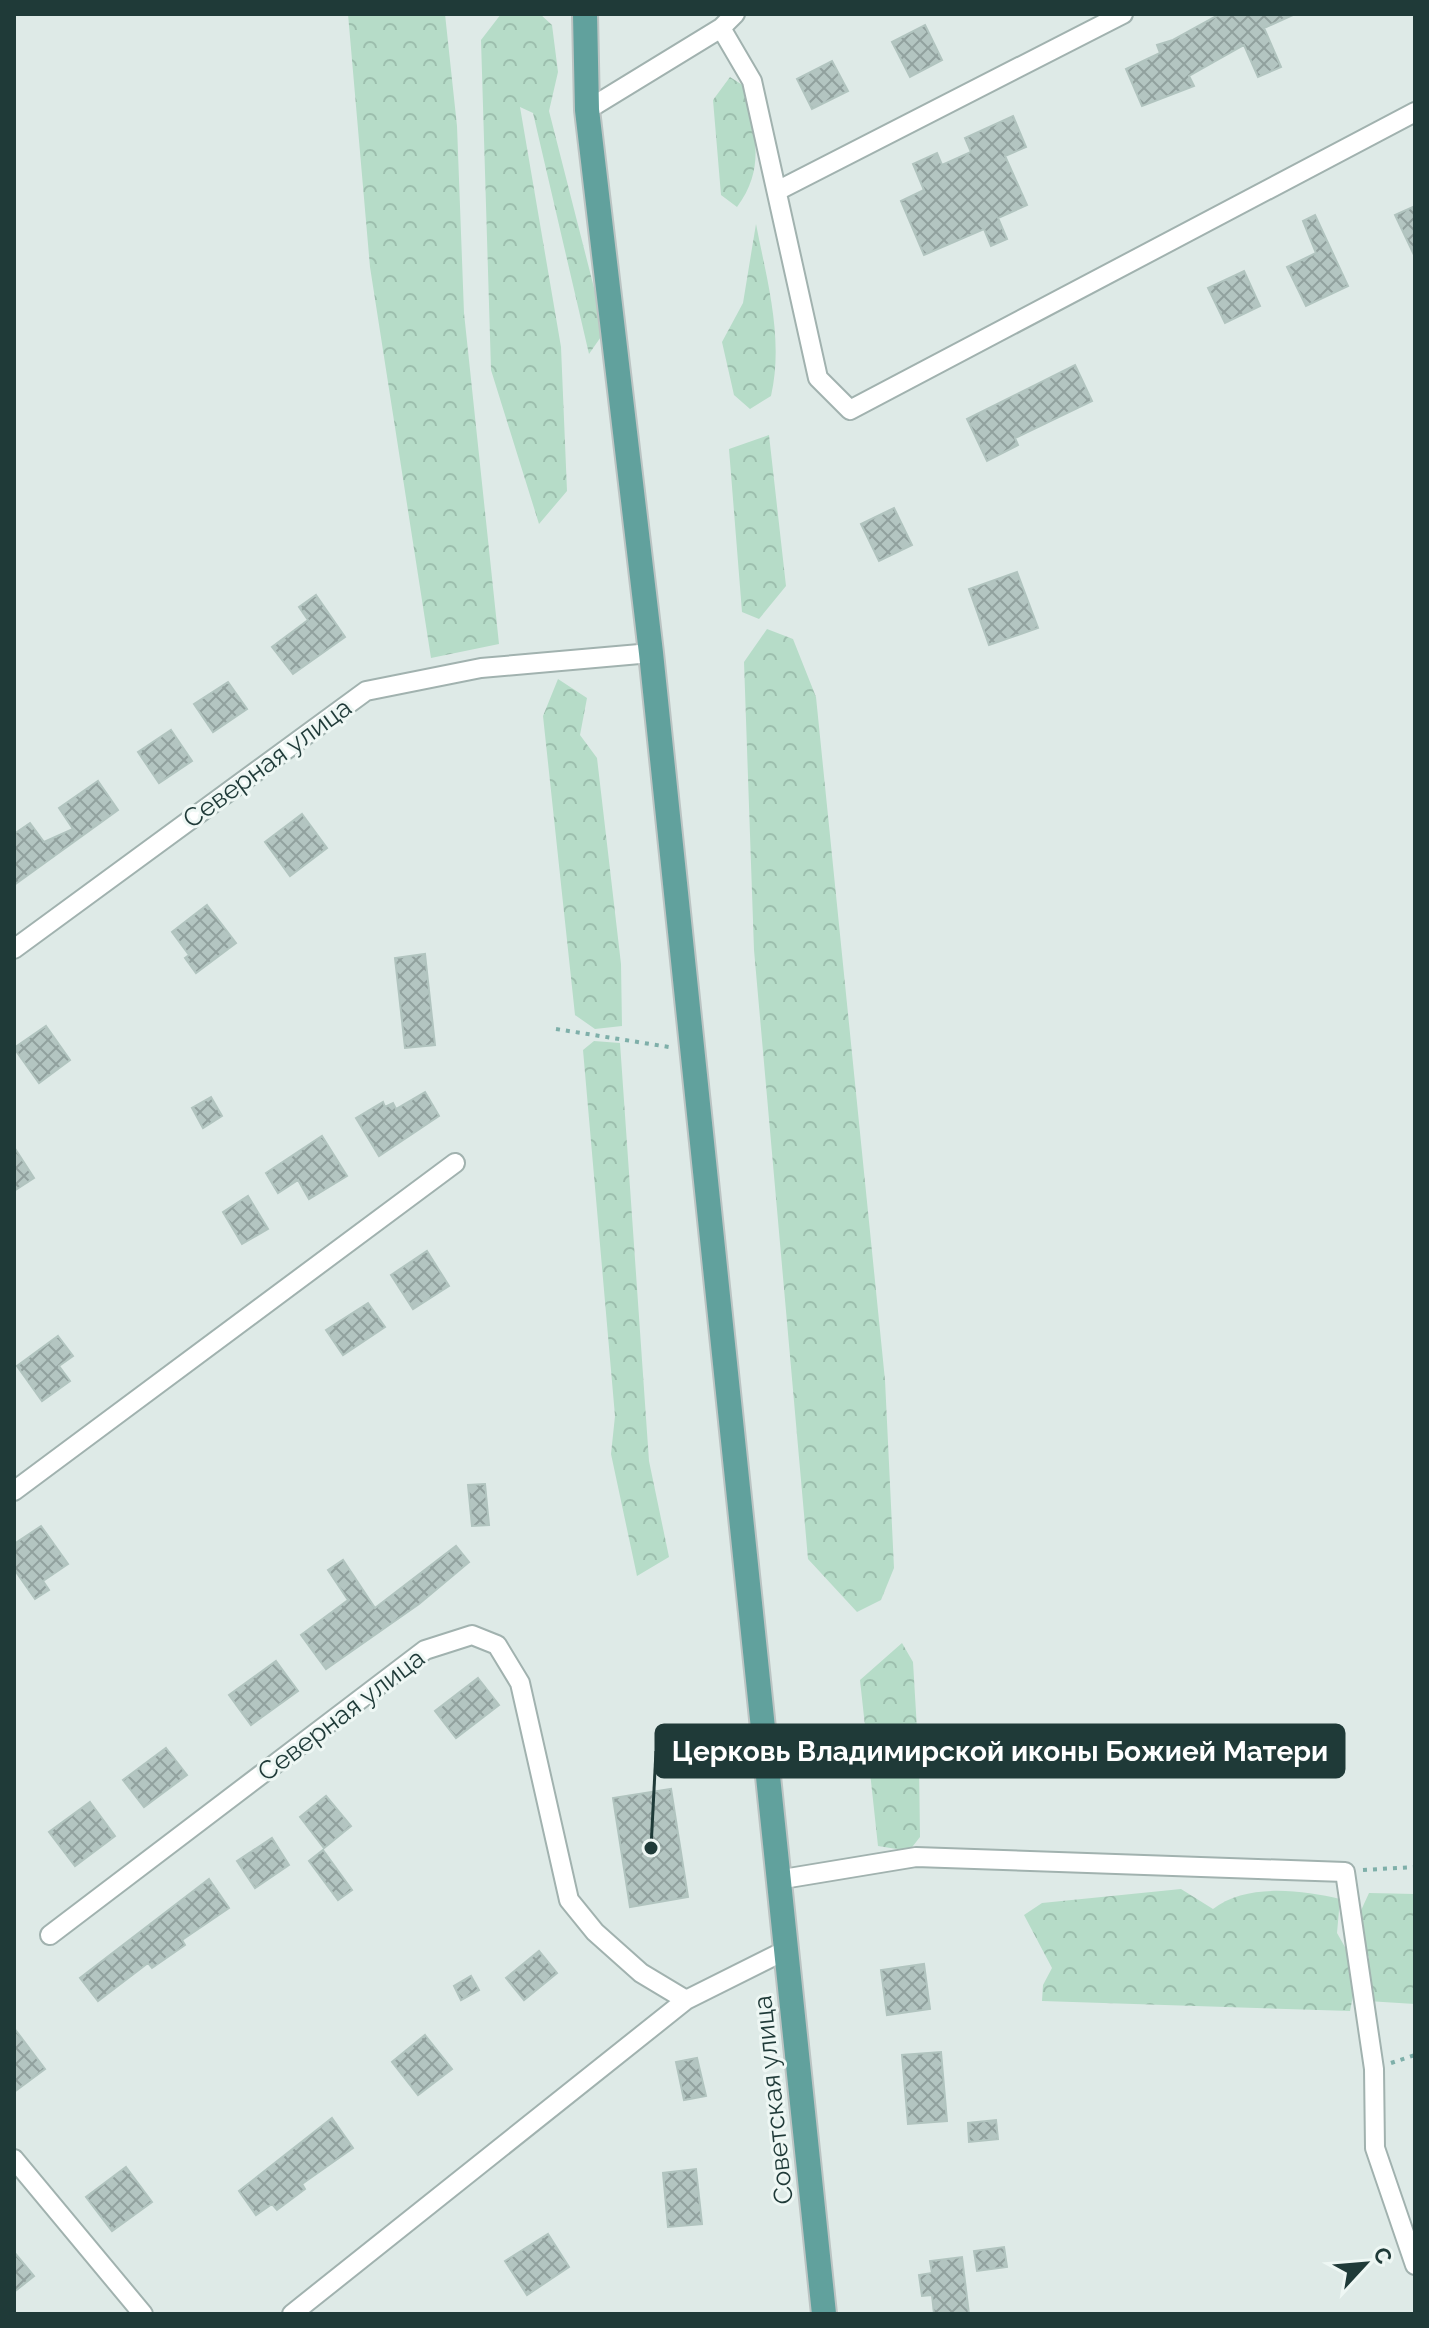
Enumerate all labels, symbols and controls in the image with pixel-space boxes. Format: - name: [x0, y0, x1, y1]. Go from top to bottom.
- street label: Северная улица: [177, 692, 357, 834]
- street label: Северная улица: [252, 1643, 430, 1787]
- callout: Церковь Владимирской иконы Божией Матери: [656, 1725, 1344, 1777]
- text: Церковь Владимирской иконы Божией Матери: [672, 1735, 1328, 1768]
- street label: Советская улица: [747, 1994, 799, 2206]
- north arrow: [1325, 2224, 1405, 2304]
- text: С: [1368, 2243, 1398, 2268]

